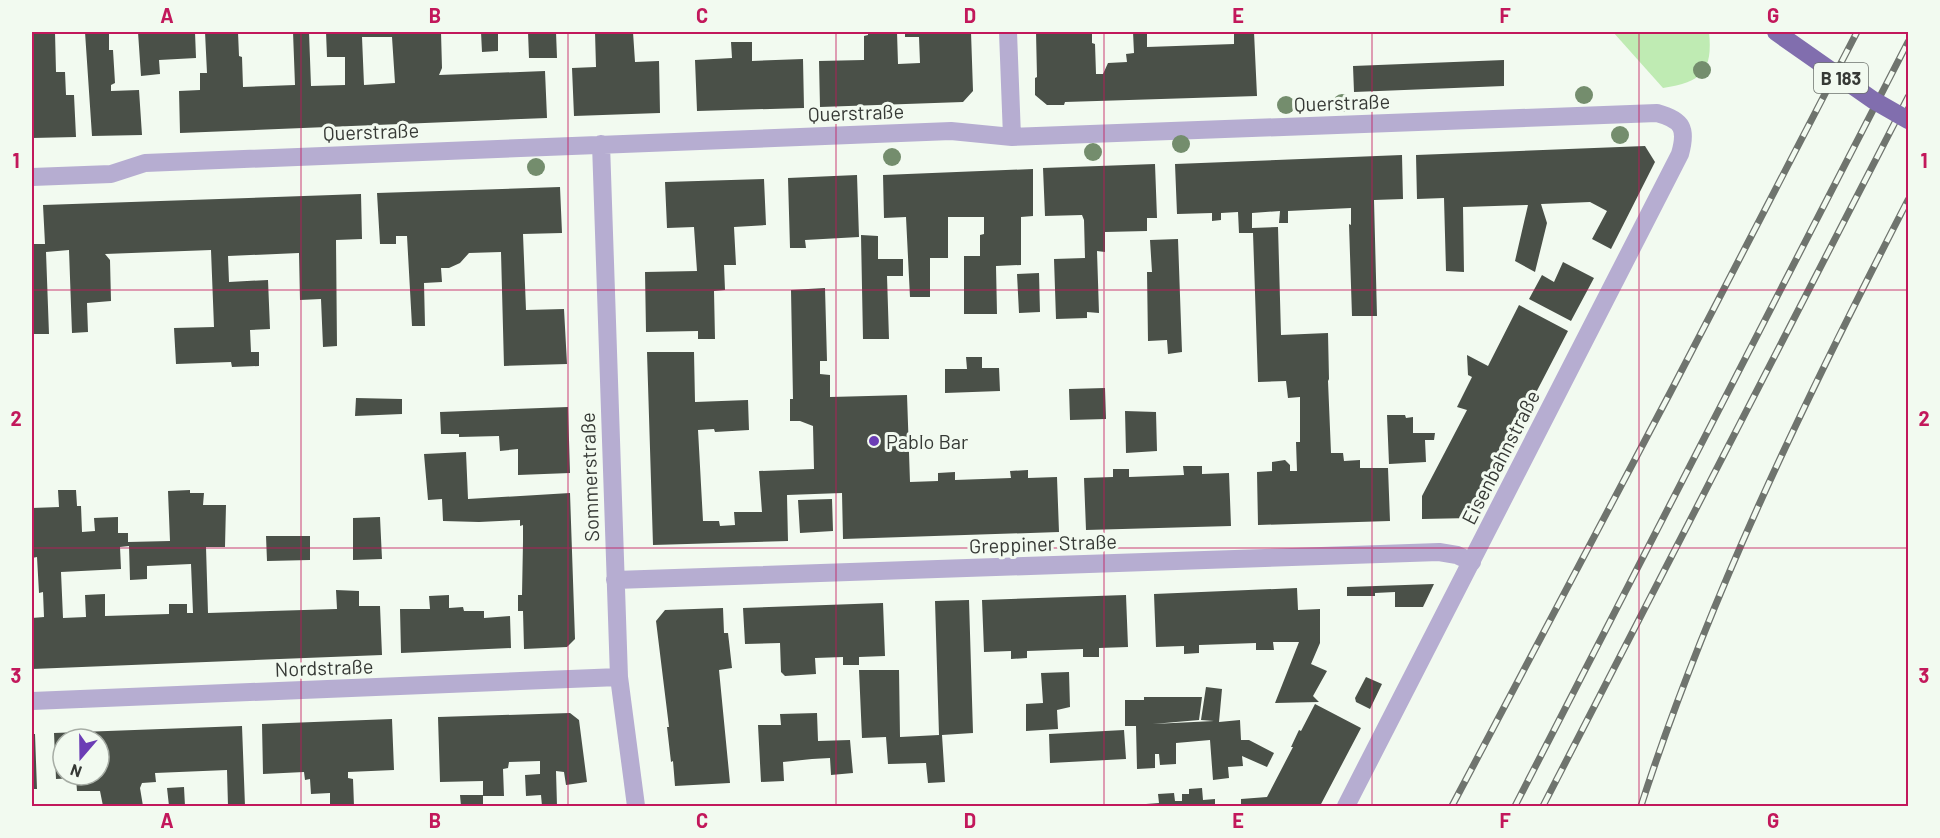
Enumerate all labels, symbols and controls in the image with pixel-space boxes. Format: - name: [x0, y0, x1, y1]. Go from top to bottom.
- text: A: [160, 3, 174, 27]
- text: B: [429, 3, 441, 27]
- text: C: [696, 3, 708, 27]
- text: D: [964, 3, 976, 27]
- text: E: [1232, 3, 1244, 27]
- text: F: [1499, 3, 1511, 27]
- text: G: [1767, 3, 1779, 27]
- road number: B 183: [1814, 63, 1868, 93]
- street label: Querstraße: [1293, 88, 1391, 116]
- street label: Querstraße: [807, 98, 905, 126]
- street label: Querstraße: [322, 117, 420, 145]
- text: 1: [12, 148, 20, 172]
- text: 1: [1920, 148, 1928, 172]
- street label: Eisenbahnstraße: [1456, 386, 1544, 528]
- text: 2: [10, 406, 22, 430]
- text: 2: [1918, 406, 1930, 430]
- street label: Sommerstraße: [575, 412, 603, 542]
- place label: Pablo Bar: [886, 429, 968, 453]
- marker: Pablo Bar: [867, 434, 881, 448]
- street label: Greppiner Straße: [969, 528, 1117, 558]
- street label: Nordstraße: [274, 653, 374, 681]
- text: 3: [11, 663, 21, 687]
- text: 3: [1919, 663, 1929, 687]
- north arrow: [51, 727, 111, 787]
- text: N: [67, 761, 84, 782]
- text: A: [160, 808, 174, 832]
- text: B: [429, 808, 441, 832]
- text: C: [696, 808, 708, 832]
- text: D: [964, 808, 976, 832]
- text: E: [1232, 808, 1244, 832]
- text: F: [1499, 808, 1511, 832]
- text: G: [1767, 808, 1779, 832]

